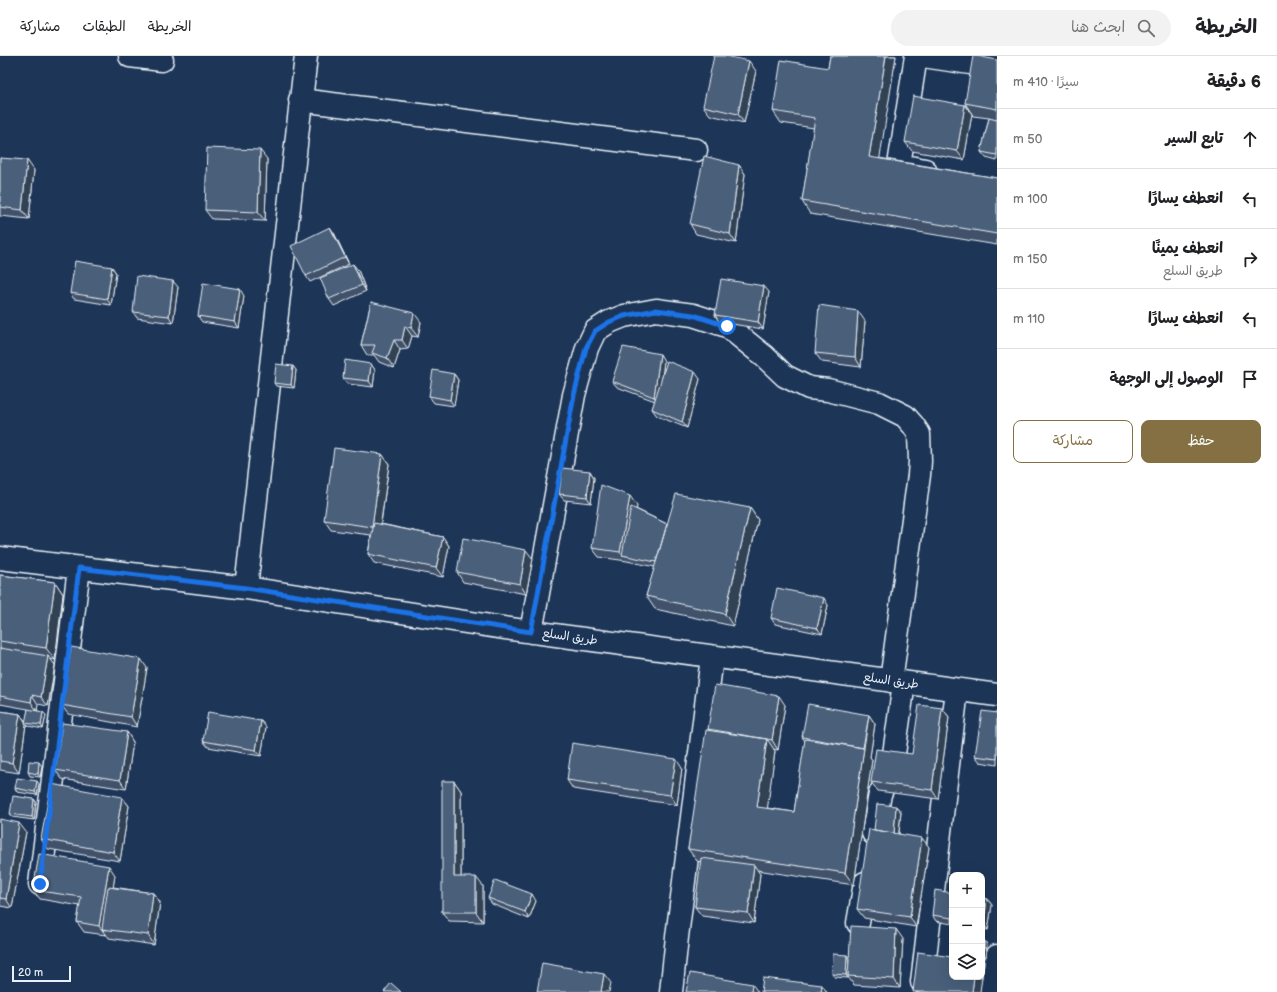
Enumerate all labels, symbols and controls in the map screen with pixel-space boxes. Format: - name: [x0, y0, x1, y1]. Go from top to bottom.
- search box: [891, 10, 1171, 46]
- text: الخريطة: [1195, 16, 1257, 39]
- icon: search: [1135, 17, 1157, 39]
- text: مشاركة: [20, 18, 60, 35]
- text: الطبقات: [82, 18, 126, 35]
- text: الخريطة: [148, 18, 191, 35]
- text: ابحث هنا: [1071, 18, 1125, 37]
- text: 6 دقيقة: [1207, 72, 1261, 92]
- text: سيرًا · 410 m: [1013, 74, 1079, 90]
- icon: ahead: [1239, 128, 1261, 150]
- text: تابع السير: [1165, 129, 1223, 148]
- text: 50 m: [1013, 131, 1042, 147]
- icon: left: [1239, 188, 1261, 210]
- text: انعطف يسارًا: [1148, 189, 1223, 208]
- text: 100 m: [1013, 191, 1048, 207]
- text: انعطف يمينًا: [1152, 239, 1223, 258]
- icon: right: [1239, 248, 1261, 270]
- text: 150 m: [1013, 251, 1047, 267]
- text: طريق السلع: [1163, 263, 1223, 279]
- icon: left: [1239, 308, 1261, 330]
- text: انعطف يسارًا: [1148, 309, 1223, 328]
- text: 110 m: [1013, 311, 1045, 327]
- route start: [718, 317, 736, 335]
- icon: arrive: [1239, 368, 1261, 390]
- text: الوصول إلى الوجهة: [1109, 369, 1223, 388]
- button: مشاركة: [1013, 420, 1133, 463]
- button: حفظ: [1141, 420, 1261, 463]
- street label: طريق السلع: [541, 626, 599, 649]
- street label: طريق السلع: [862, 670, 920, 693]
- map controls: [949, 872, 985, 980]
- button: +: [949, 872, 985, 908]
- route end: [31, 875, 49, 893]
- button: −: [949, 908, 985, 944]
- button: layers: [949, 944, 985, 980]
- scale bar: [12, 964, 71, 983]
- text: 20 m: [18, 966, 43, 979]

